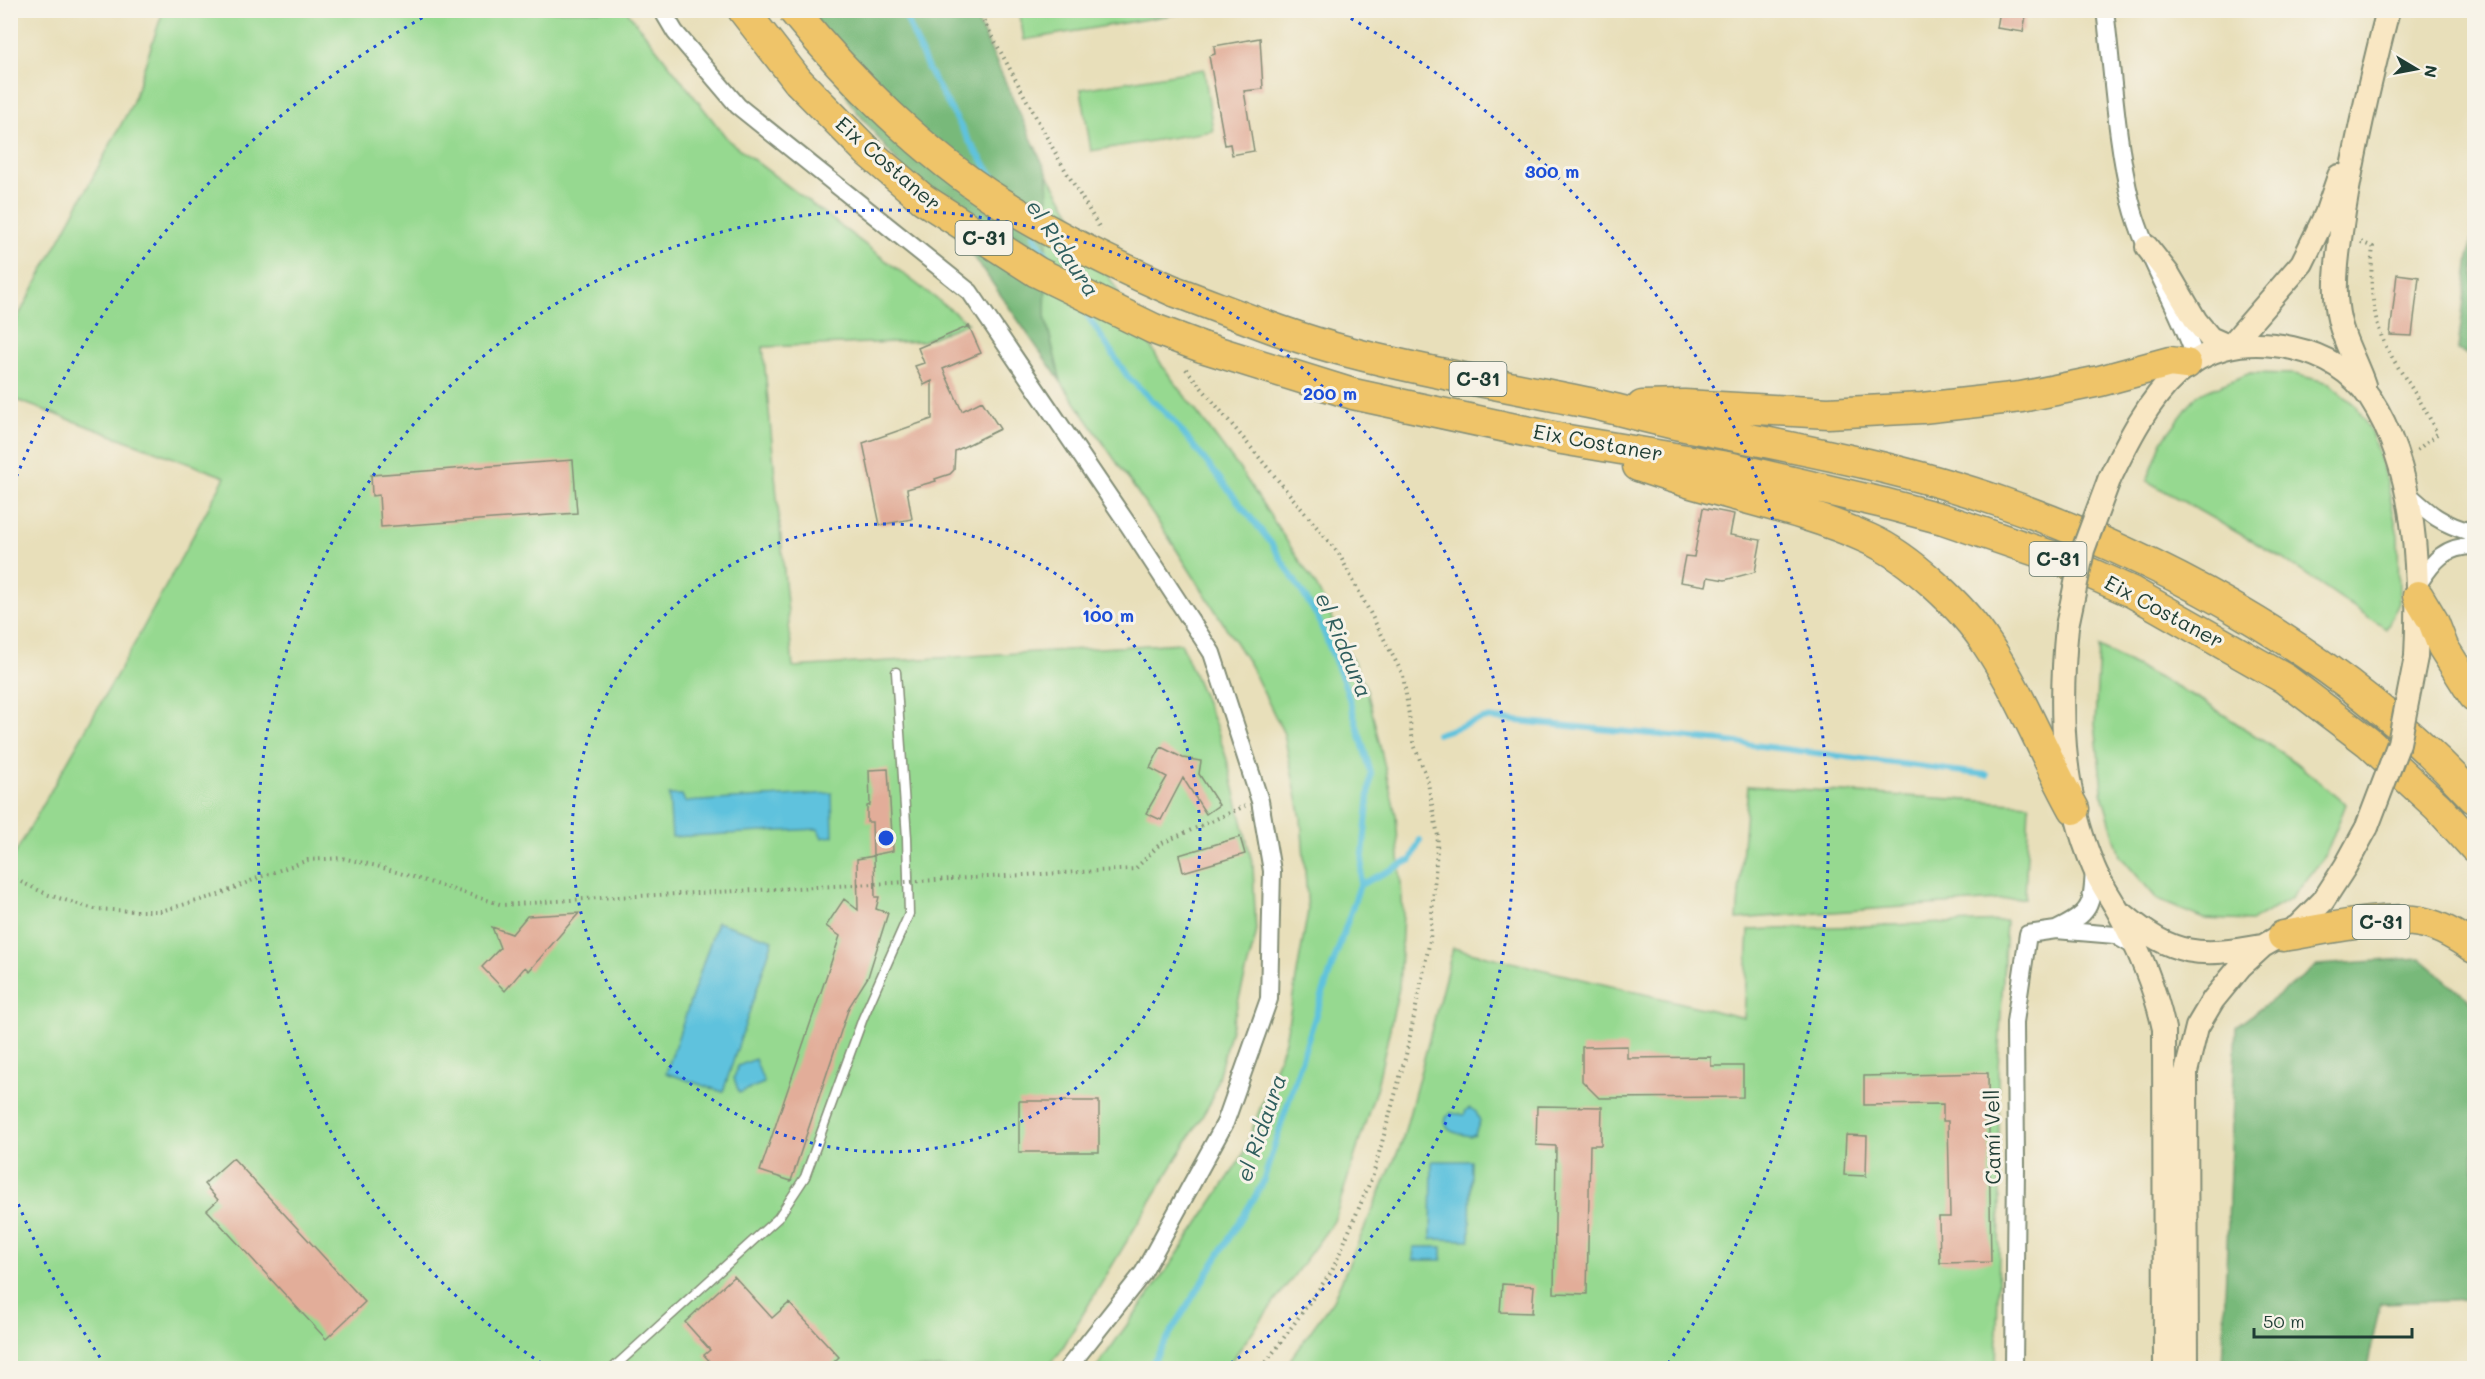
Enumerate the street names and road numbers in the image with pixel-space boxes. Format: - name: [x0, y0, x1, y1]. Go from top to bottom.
- street label: Eix Costaner: [831, 110, 947, 216]
- road number: C-31: [956, 221, 1012, 255]
- road number: C-31: [1450, 362, 1506, 396]
- street label: Eix Costaner: [1531, 417, 1665, 466]
- road number: C-31: [2030, 542, 2086, 576]
- street label: Eix Costaner: [2101, 568, 2229, 653]
- road number: C-31: [2352, 905, 2410, 939]
- street label: Camí Vell: [1977, 1089, 2006, 1185]

